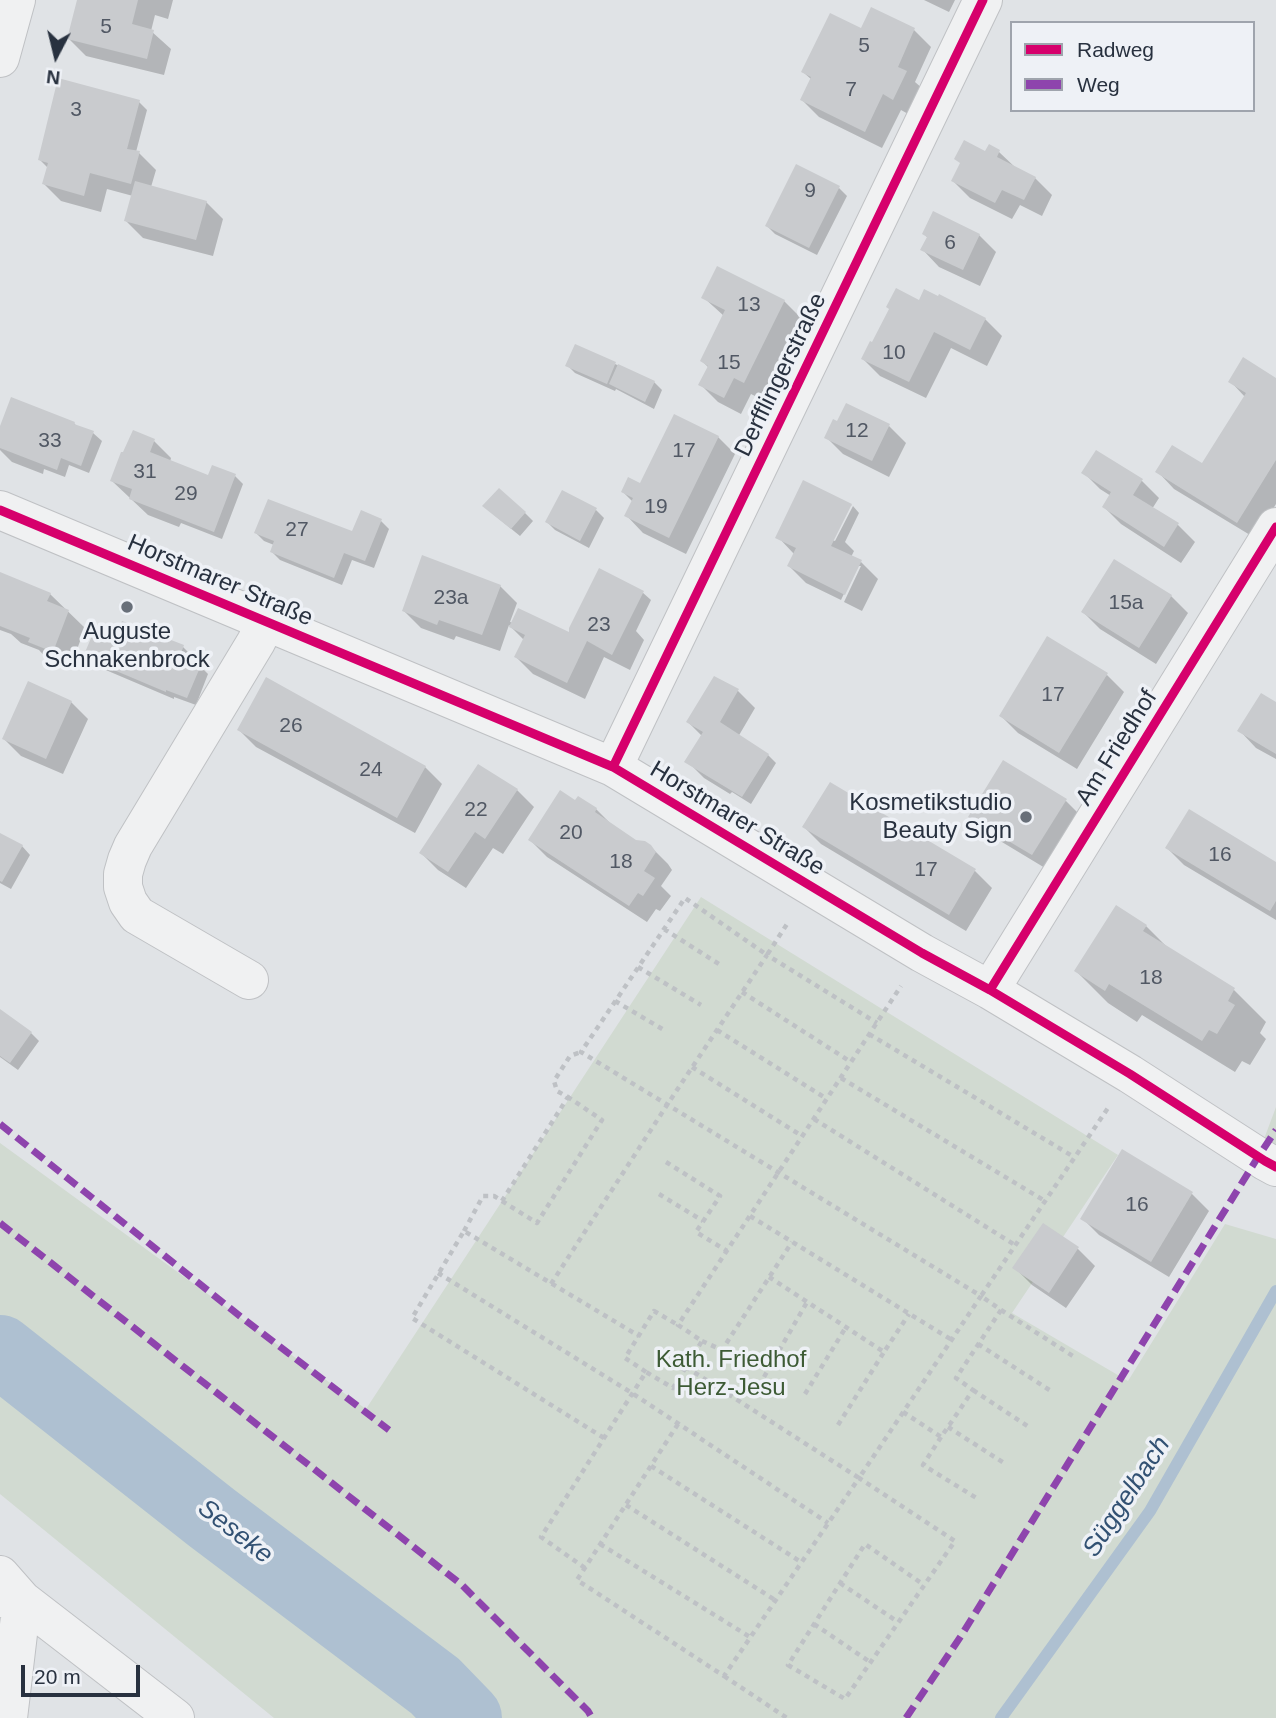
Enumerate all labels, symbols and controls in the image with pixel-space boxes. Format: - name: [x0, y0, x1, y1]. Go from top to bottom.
- house number: 5: [100, 14, 112, 40]
- north arrow: [21, 21, 91, 91]
- legend: [1010, 21, 1255, 112]
- house number: 5: [858, 33, 870, 59]
- text: Radweg: [1077, 38, 1154, 61]
- text: N: [45, 66, 61, 89]
- text: Weg: [1077, 73, 1120, 96]
- house number: 7: [845, 77, 857, 103]
- house number: 3: [70, 97, 82, 123]
- house number: 9: [804, 178, 816, 204]
- house number: 6: [944, 230, 956, 256]
- street label: Derfflingerstraße: [729, 289, 833, 461]
- house number: 13: [737, 292, 761, 318]
- house number: 10: [882, 340, 906, 366]
- house number: 15: [717, 350, 741, 376]
- house number: 12: [845, 418, 869, 444]
- house number: 33: [38, 428, 62, 454]
- house number: 17: [672, 438, 696, 464]
- house number: 31: [133, 459, 157, 485]
- house number: 29: [174, 481, 198, 507]
- house number: 19: [644, 494, 668, 520]
- house number: 27: [285, 517, 309, 543]
- street label: Horstmarer Straße: [123, 529, 317, 633]
- house number: 23a: [433, 585, 469, 611]
- house number: 15a: [1108, 590, 1144, 616]
- marker: Auguste Schnakenbrock: [119, 599, 135, 615]
- house number: 23: [587, 612, 611, 638]
- place label: Auguste Schnakenbrock: [44, 618, 210, 674]
- house number: 17: [1041, 682, 1065, 708]
- street label: Am Friedhof: [1070, 685, 1164, 811]
- house number: 26: [279, 713, 303, 739]
- street label: Horstmarer Straße: [644, 755, 830, 883]
- house number: 24: [359, 757, 383, 783]
- place label: Kosmetikstudio Beauty Sign: [849, 789, 1012, 845]
- house number: 22: [464, 797, 488, 823]
- marker: Kosmetikstudio Beauty Sign: [1018, 809, 1034, 825]
- house number: 20: [559, 820, 583, 846]
- house number: 16: [1208, 842, 1232, 868]
- house number: 18: [609, 849, 633, 875]
- house number: 17: [914, 857, 938, 883]
- house number: 18: [1139, 965, 1163, 991]
- house number: 16: [1125, 1192, 1149, 1218]
- park label: Kath. Friedhof Herz-Jesu: [656, 1346, 806, 1402]
- water label: Süggelbach: [1077, 1431, 1177, 1563]
- water label: Seseke: [191, 1493, 279, 1571]
- scale bar: [24, 1652, 144, 1696]
- text: 20 m: [34, 1665, 81, 1688]

